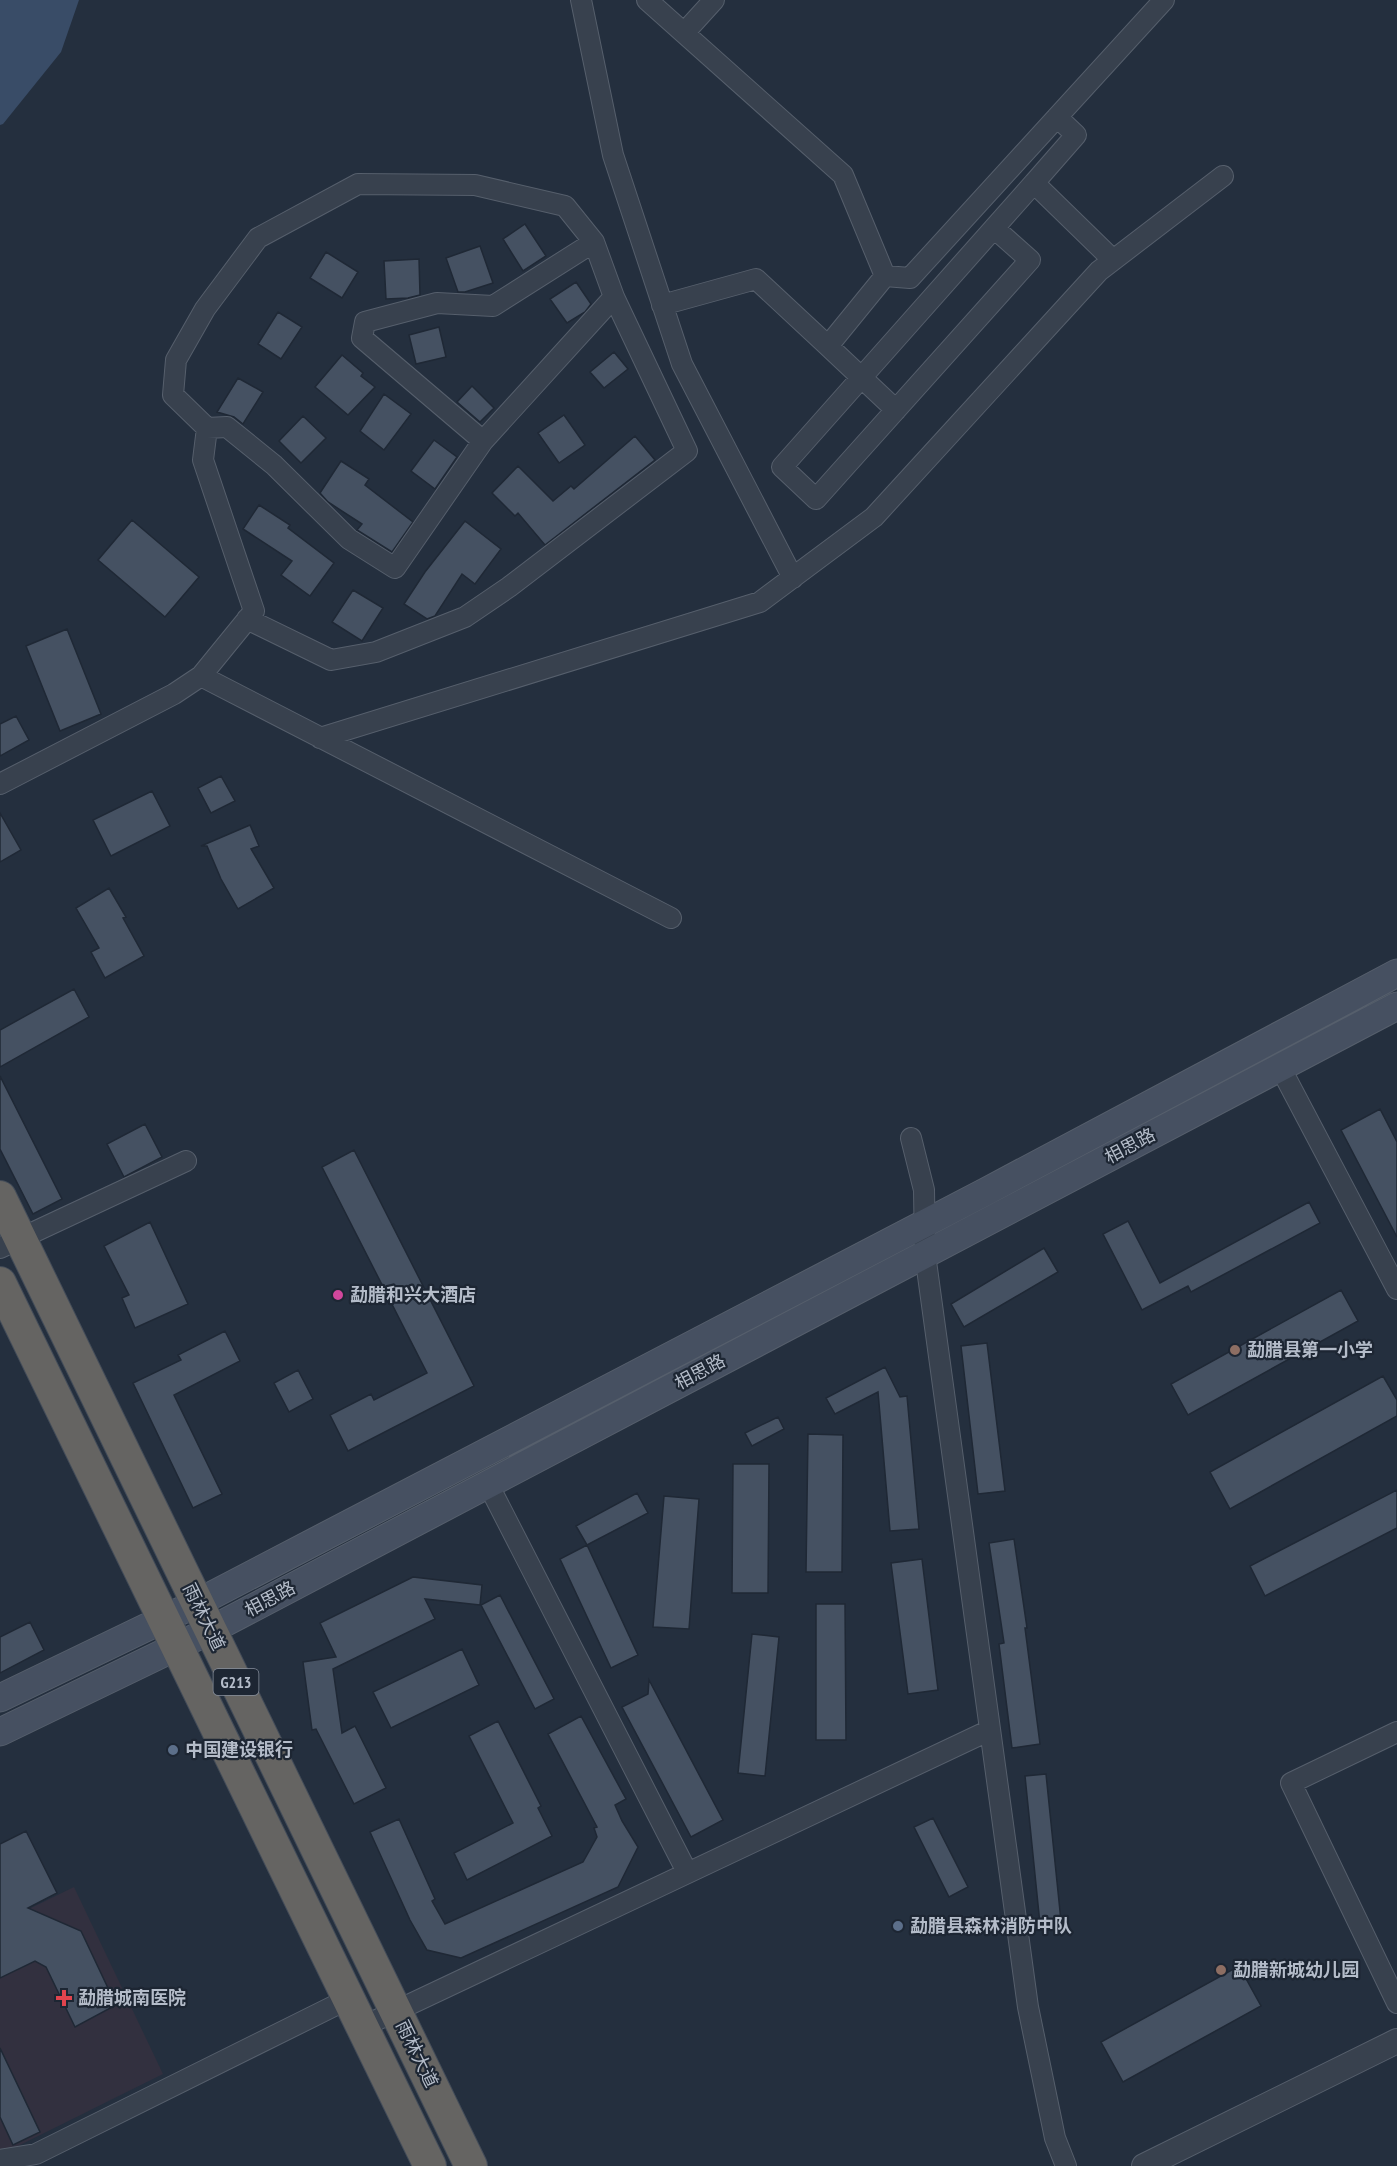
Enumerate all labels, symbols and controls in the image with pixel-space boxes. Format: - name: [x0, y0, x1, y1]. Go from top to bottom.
- street label: 相思路: [1101, 1123, 1159, 1168]
- place label: 勐腊和兴大酒店: [350, 1283, 476, 1306]
- marker: 勐腊和兴大酒店: [331, 1288, 345, 1302]
- place label: 勐腊县第一小学: [1247, 1338, 1373, 1361]
- marker: 勐腊县第一小学: [1228, 1343, 1242, 1357]
- street label: 相思路: [671, 1349, 729, 1394]
- street label: 相思路: [241, 1576, 299, 1621]
- street label: 雨林大道: [178, 1579, 231, 1654]
- road number: G213: [214, 1669, 258, 1695]
- place label: 中国建设银行: [185, 1738, 293, 1761]
- marker: 中国建设银行: [166, 1743, 180, 1757]
- place label: 勐腊县森林消防中队: [910, 1914, 1072, 1937]
- marker: 勐腊县森林消防中队: [891, 1919, 905, 1933]
- place label: 勐腊新城幼儿园: [1233, 1958, 1359, 1981]
- marker: 勐腊新城幼儿园: [1214, 1963, 1228, 1977]
- place label: 勐腊城南医院: [78, 1986, 186, 2009]
- marker: 勐腊城南医院: [55, 1989, 73, 2007]
- street label: 雨林大道: [391, 2016, 444, 2091]

